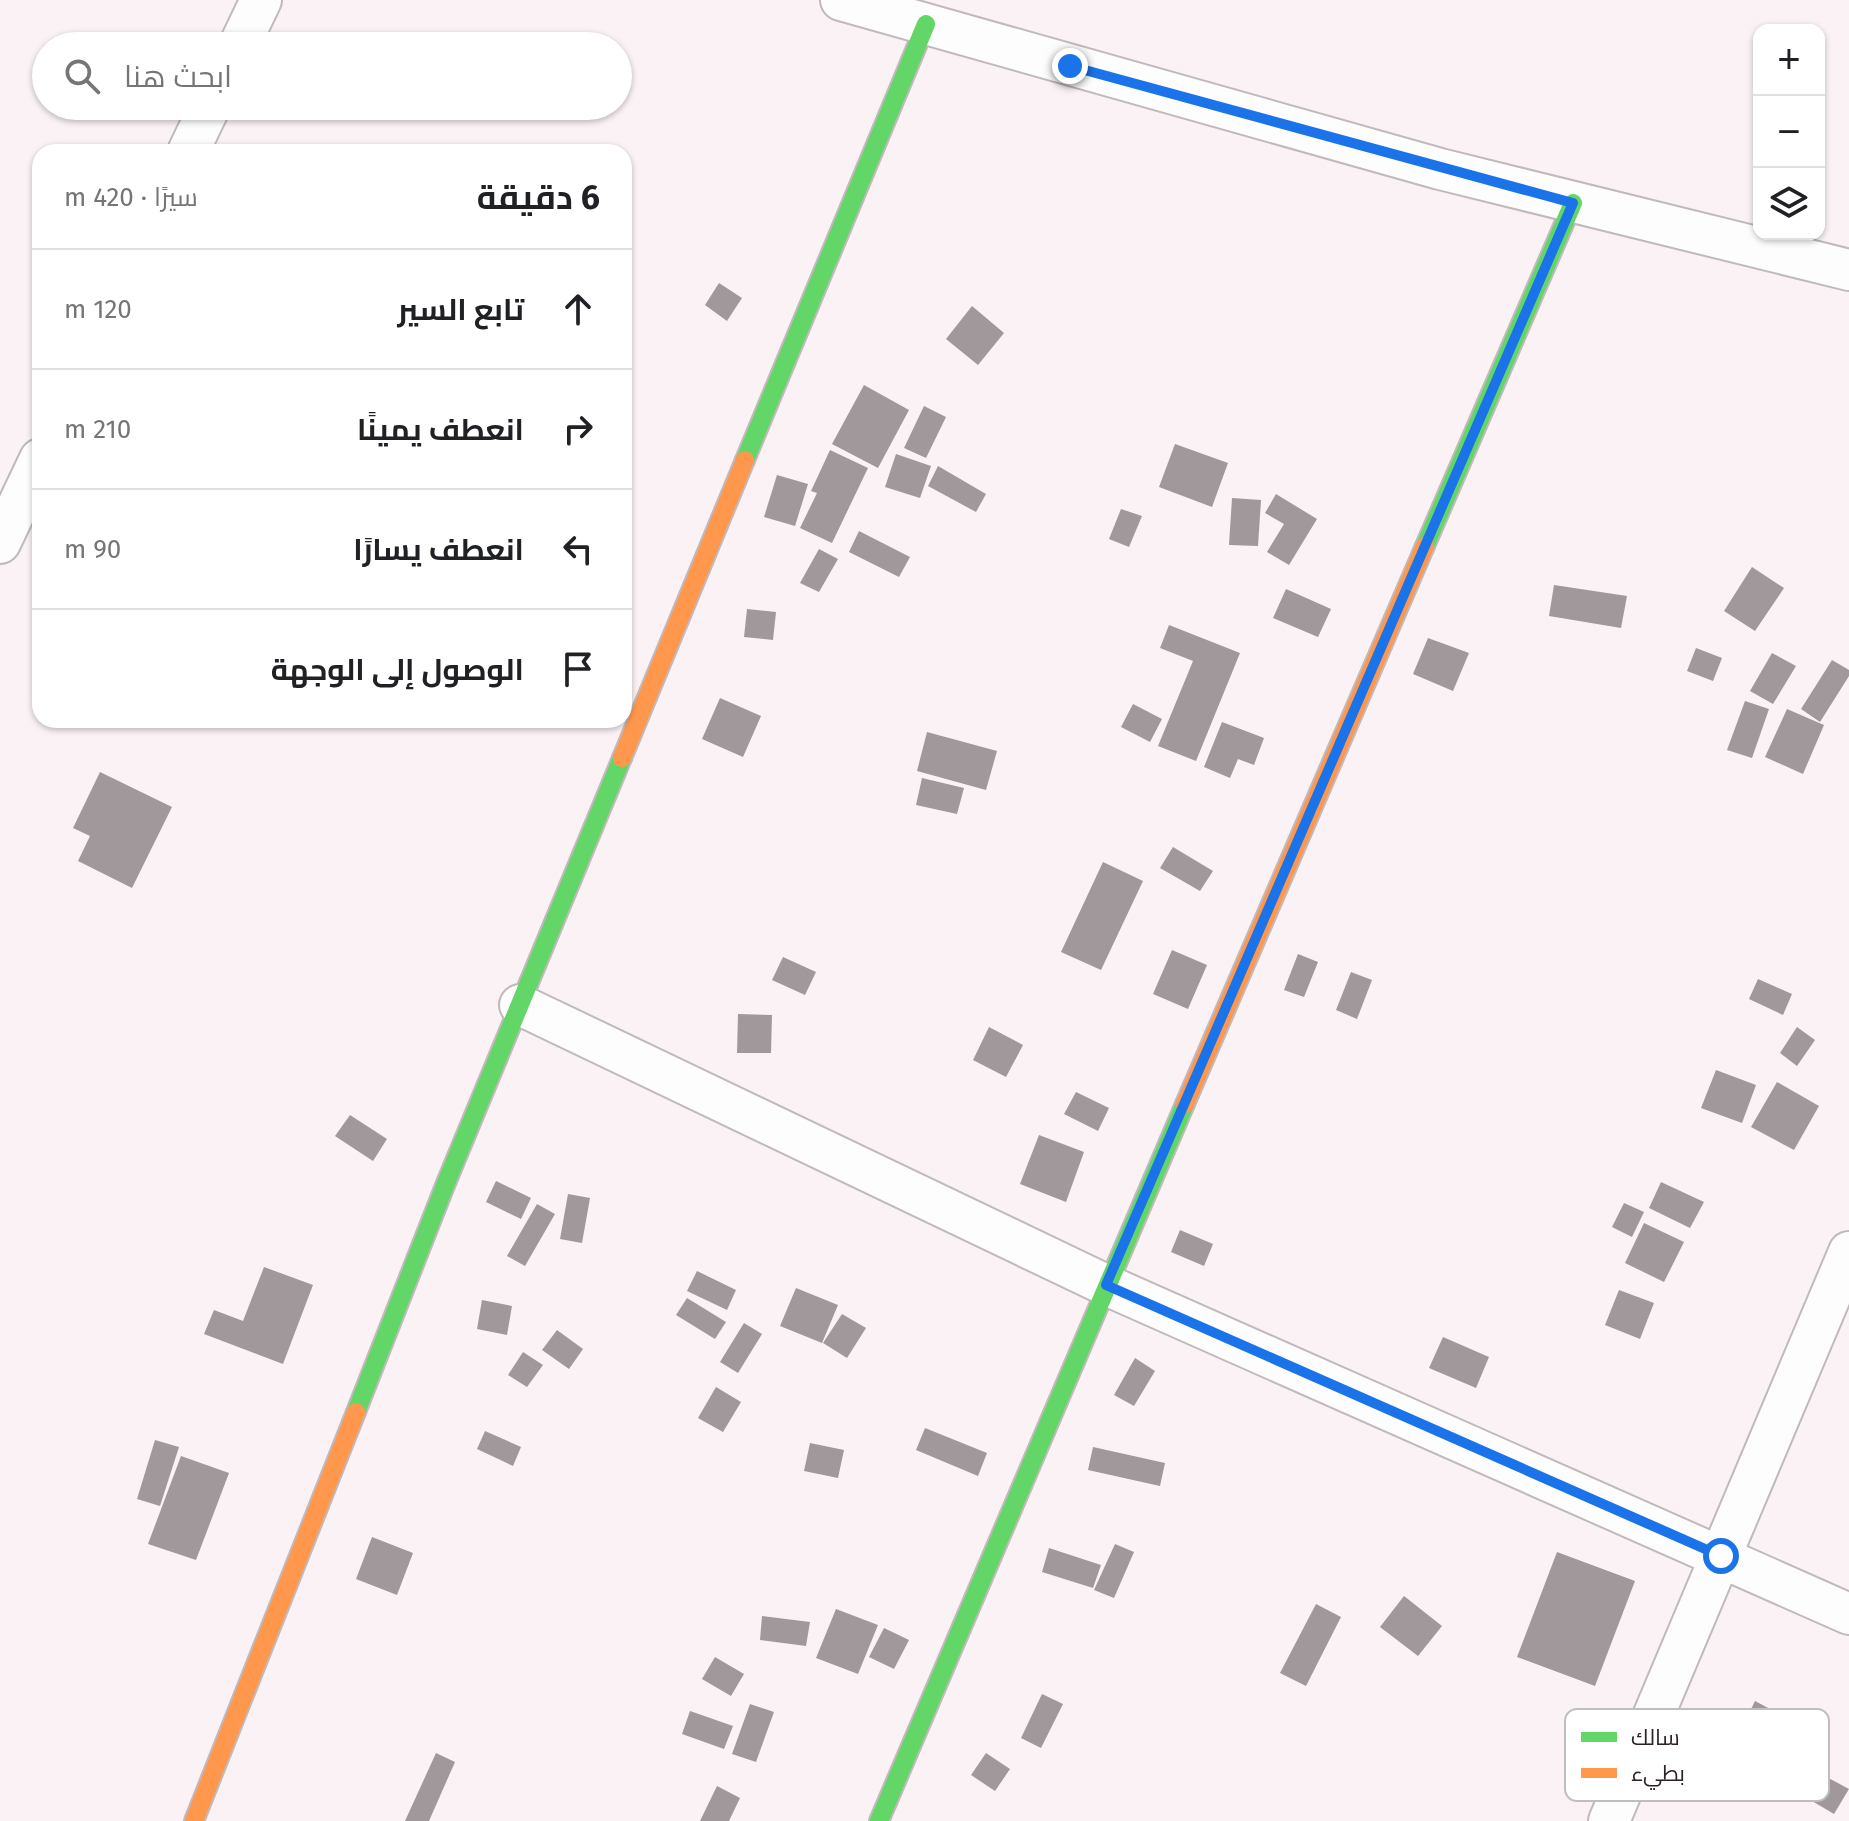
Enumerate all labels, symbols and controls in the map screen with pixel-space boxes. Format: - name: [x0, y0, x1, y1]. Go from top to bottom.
- map controls: [1753, 24, 1825, 240]
- button: +: [1753, 24, 1825, 96]
- search box: [32, 32, 632, 120]
- route end: [1052, 48, 1088, 84]
- icon: search: [60, 54, 104, 98]
- text: ابحث هنا: [124, 59, 232, 95]
- button: −: [1753, 96, 1825, 168]
- button: layers: [1753, 168, 1825, 240]
- text: 6 دقيقة: [477, 177, 600, 218]
- text: سيرًا · 420 m: [64, 182, 198, 213]
- icon: ahead: [556, 287, 600, 331]
- text: تابع السير: [398, 292, 524, 328]
- text: 120 m: [64, 294, 132, 325]
- icon: right: [556, 407, 600, 451]
- text: انعطف يمينًا: [357, 412, 524, 448]
- text: 210 m: [64, 414, 131, 445]
- icon: left: [556, 527, 600, 571]
- text: انعطف يسارًا: [353, 532, 524, 568]
- text: 90 m: [64, 534, 121, 565]
- icon: arrive: [556, 647, 600, 691]
- text: الوصول إلى الوجهة: [271, 652, 524, 688]
- route start: [1703, 1538, 1739, 1574]
- legend: [1565, 1709, 1829, 1801]
- text: سالك: [1631, 1724, 1680, 1751]
- text: بطيء: [1631, 1760, 1685, 1790]

